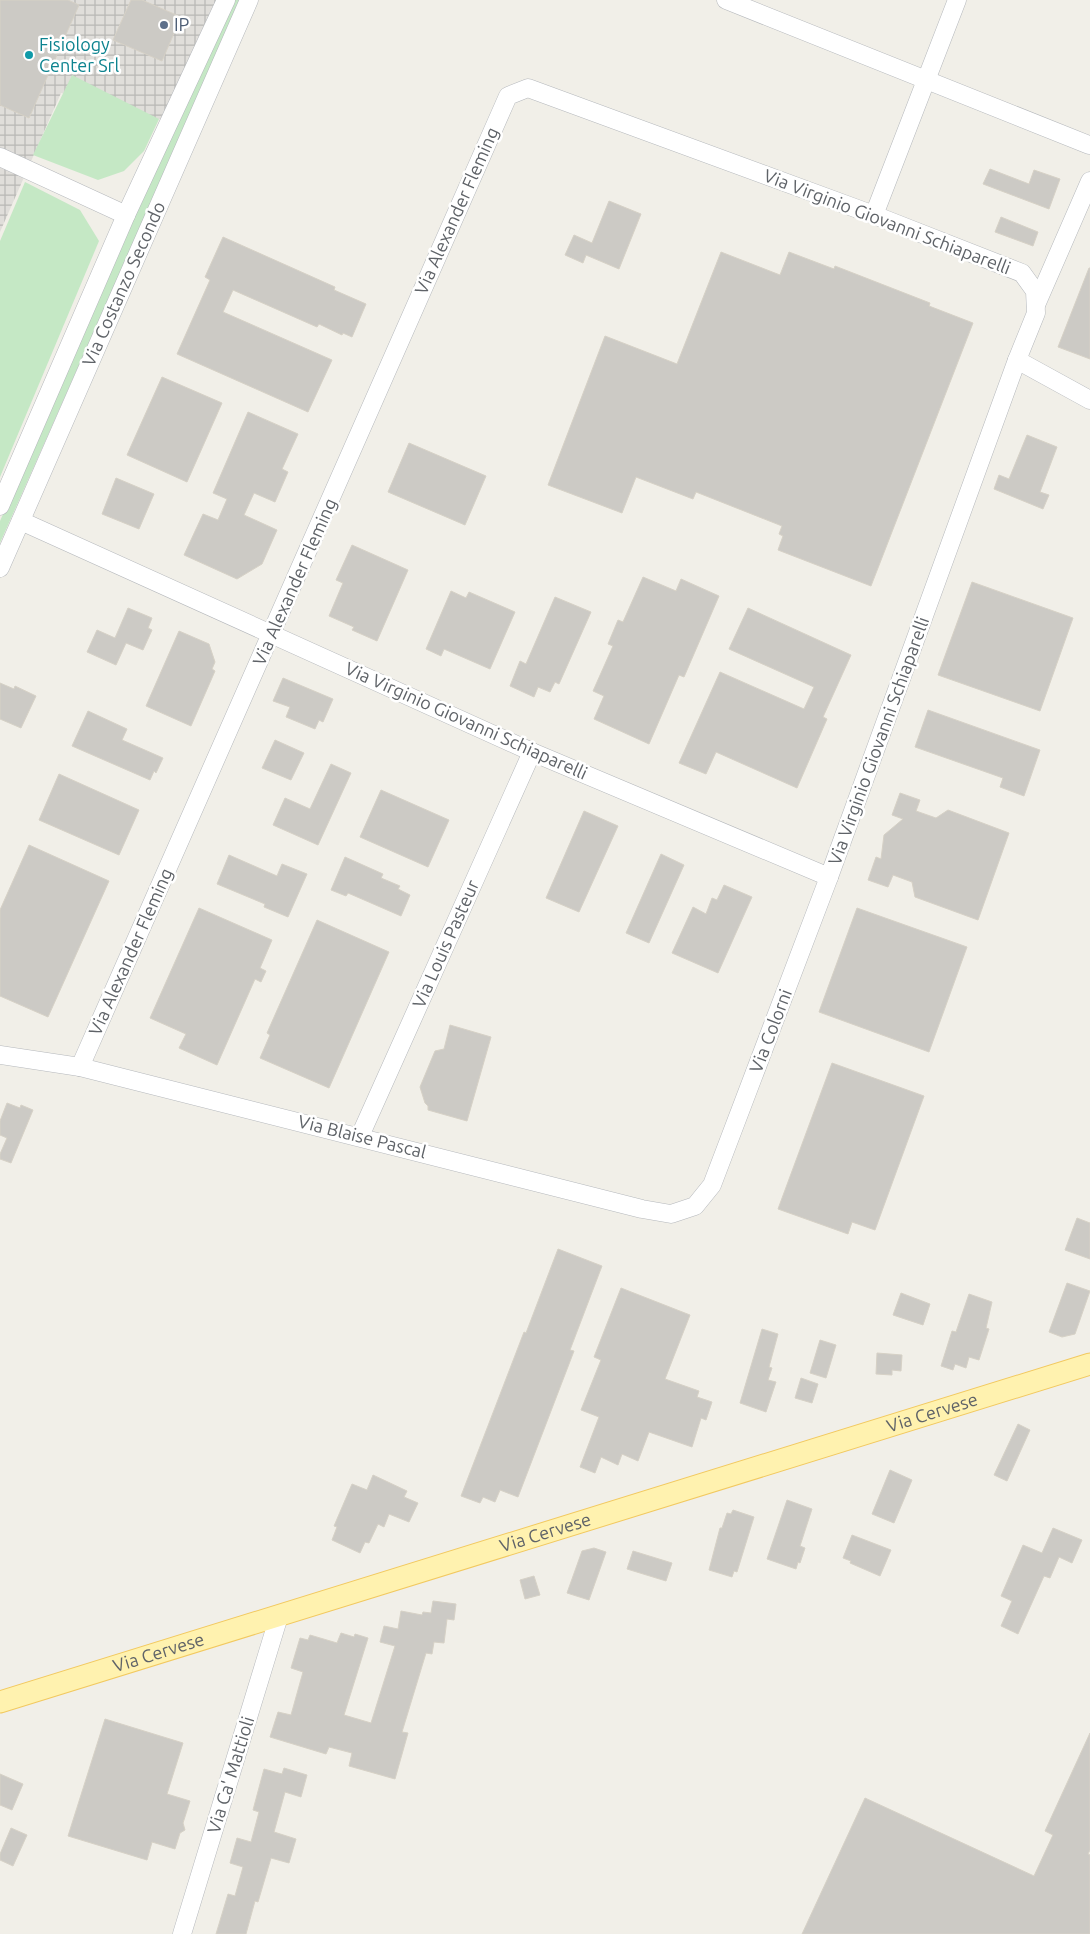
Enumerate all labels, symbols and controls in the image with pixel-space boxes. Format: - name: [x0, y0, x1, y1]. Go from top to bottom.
- place label: IP: [174, 14, 190, 34]
- marker: IP: [158, 19, 170, 31]
- place label: Fisiology Center Srl: [39, 34, 119, 75]
- marker: Fisiology Center Srl: [23, 49, 35, 61]
- street label: Via Alexander Fleming: [410, 124, 502, 297]
- street label: Via Virginio Giovanni Schiaparelli: [761, 165, 1014, 278]
- street label: Via Costanzo Secondo: [78, 198, 168, 369]
- street label: Via Alexander Fleming: [248, 495, 340, 668]
- street label: Via Virginio Giovanni Schiaparelli: [824, 614, 932, 868]
- street label: Via Virginio Giovanni Schiaparelli: [342, 657, 591, 783]
- street label: Via Alexander Fleming: [84, 865, 176, 1038]
- street label: Via Louis Pasteur: [408, 876, 482, 1011]
- street label: Via Colorni: [745, 986, 795, 1075]
- street label: Via Blaise Pascal: [296, 1110, 429, 1162]
- street label: Via Cervese: [884, 1388, 980, 1436]
- street label: Via Cervese: [497, 1508, 593, 1555]
- street label: Via Cervese: [110, 1628, 206, 1675]
- street label: Via Ca' Mattioli: [203, 1714, 257, 1836]

